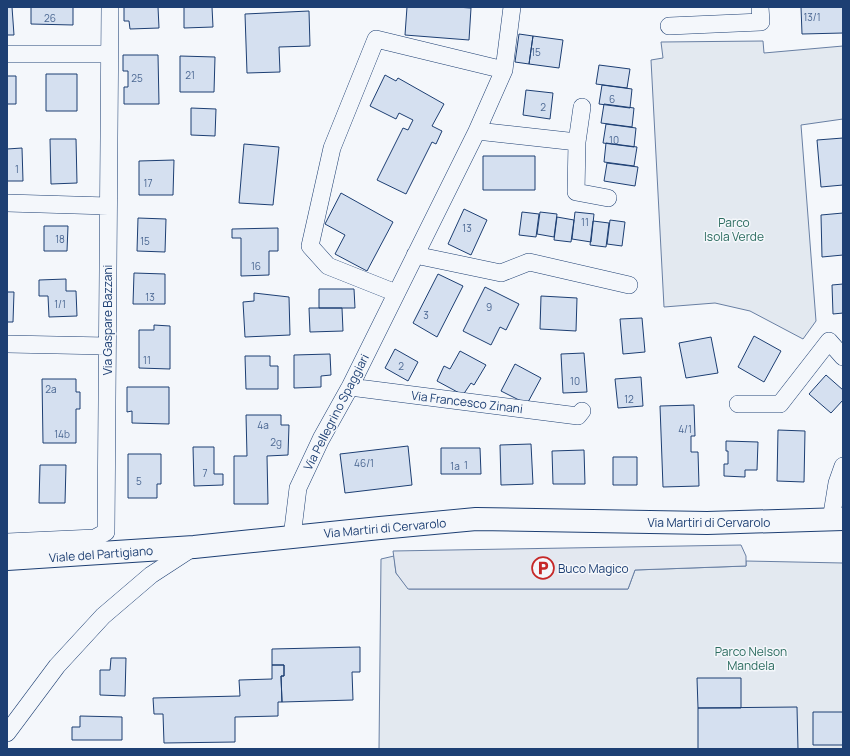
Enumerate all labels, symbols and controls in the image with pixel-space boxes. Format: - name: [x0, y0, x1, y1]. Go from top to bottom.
- house number: 13/1: [803, 10, 821, 24]
- house number: 26: [44, 11, 56, 25]
- house number: 15: [531, 45, 541, 59]
- house number: 21: [185, 68, 195, 82]
- house number: 25: [131, 71, 143, 85]
- house number: 6: [609, 92, 615, 106]
- house number: 2: [540, 100, 546, 114]
- house number: 10: [609, 133, 619, 147]
- house number: 1: [15, 162, 19, 176]
- house number: 17: [144, 176, 152, 190]
- park label: Parco Isola Verde: [704, 214, 764, 245]
- house number: 11: [581, 215, 589, 229]
- house number: 13: [462, 221, 472, 235]
- house number: 18: [55, 232, 65, 246]
- house number: 15: [140, 234, 150, 248]
- house number: 16: [251, 259, 261, 273]
- street label: Via Gaspare Bazzani: [99, 265, 116, 375]
- house number: 13: [145, 290, 155, 304]
- house number: 1/1: [54, 297, 66, 311]
- house number: 9: [486, 300, 492, 314]
- house number: 3: [423, 308, 429, 322]
- street label: Via Pellegrino Spaggiari: [299, 351, 373, 473]
- house number: 11: [143, 353, 151, 367]
- house number: 2: [398, 359, 404, 373]
- house number: 10: [570, 374, 580, 388]
- house number: 2a: [45, 382, 57, 396]
- street label: Via Francesco Zinani: [410, 387, 524, 417]
- house number: 12: [624, 392, 634, 406]
- house number: 4a: [257, 418, 269, 432]
- house number: 4/1: [678, 422, 692, 436]
- house number: 14b: [54, 427, 70, 441]
- house number: 2g: [270, 435, 282, 449]
- house number: 46/1: [354, 456, 374, 470]
- house number: 1: [464, 458, 468, 472]
- house number: 1a: [450, 459, 460, 473]
- house number: 7: [202, 466, 208, 480]
- house number: 5: [136, 474, 142, 488]
- street label: Via Martiri di Cervarolo: [323, 514, 447, 542]
- street label: Via Martiri di Cervarolo: [648, 514, 770, 531]
- street label: Viale del Partigiano: [48, 542, 154, 566]
- parking icon: Buco Magico: [530, 555, 556, 581]
- place label: Buco Magico: [558, 560, 629, 577]
- park label: Parco Nelson Mandela: [715, 643, 787, 674]

